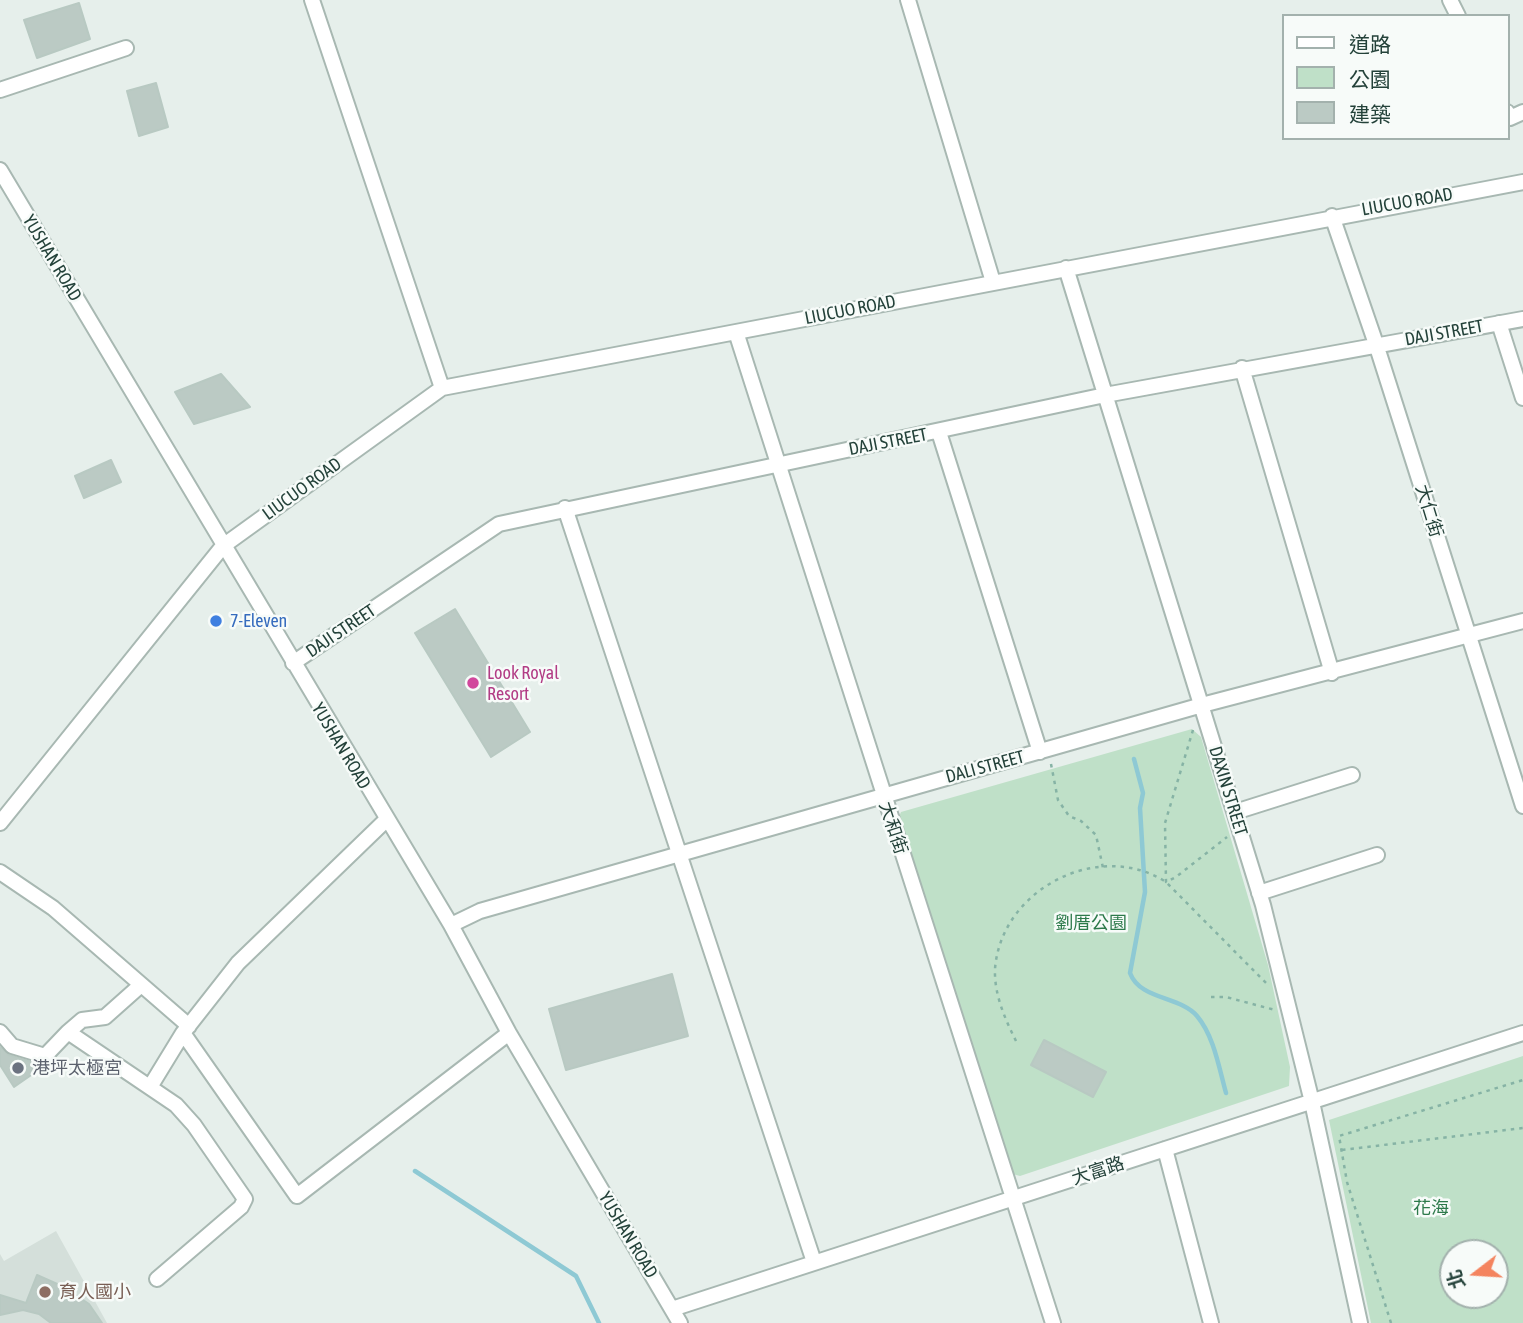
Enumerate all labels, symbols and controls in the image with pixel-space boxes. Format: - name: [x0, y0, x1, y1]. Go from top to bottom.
- legend: [1282, 14, 1509, 140]
- text: 道路: [1349, 32, 1391, 56]
- text: 公園: [1349, 67, 1391, 91]
- text: 建築: [1349, 102, 1391, 126]
- street label: LIUCUO ROAD: [1360, 183, 1454, 221]
- street label: YUSHAN ROAD: [18, 211, 86, 305]
- street label: LIUCUO ROAD: [803, 291, 897, 329]
- street label: DAJI STREET: [1403, 315, 1485, 351]
- street label: DAJI STREET: [847, 424, 929, 460]
- street label: LIUCUO ROAD: [258, 453, 346, 525]
- street label: 大仁街: [1411, 482, 1447, 540]
- street label: DAJI STREET: [302, 600, 380, 662]
- place label: 7-Eleven: [230, 610, 287, 632]
- marker: 7-Eleven: [208, 613, 224, 629]
- place label: Look Royal Resort: [487, 662, 559, 704]
- marker: Look Royal Resort: [465, 675, 481, 691]
- street label: YUSHAN ROAD: [307, 699, 375, 793]
- street label: DAXIN STREET: [1204, 744, 1252, 838]
- street label: DALI STREET: [943, 746, 1027, 788]
- street label: 大和街: [874, 799, 912, 857]
- park label: 劉厝公園: [1055, 912, 1127, 934]
- place label: 港坪太極宮: [32, 1057, 122, 1079]
- marker: 港坪太極宮: [10, 1060, 26, 1076]
- street label: 大富路: [1069, 1152, 1127, 1190]
- street label: YUSHAN ROAD: [594, 1188, 662, 1282]
- park label: 花海: [1413, 1197, 1449, 1219]
- north arrow: [1439, 1239, 1509, 1309]
- text: 北: [1443, 1267, 1469, 1292]
- place label: 育人國小: [59, 1281, 131, 1303]
- marker: 育人國小: [37, 1284, 53, 1300]

